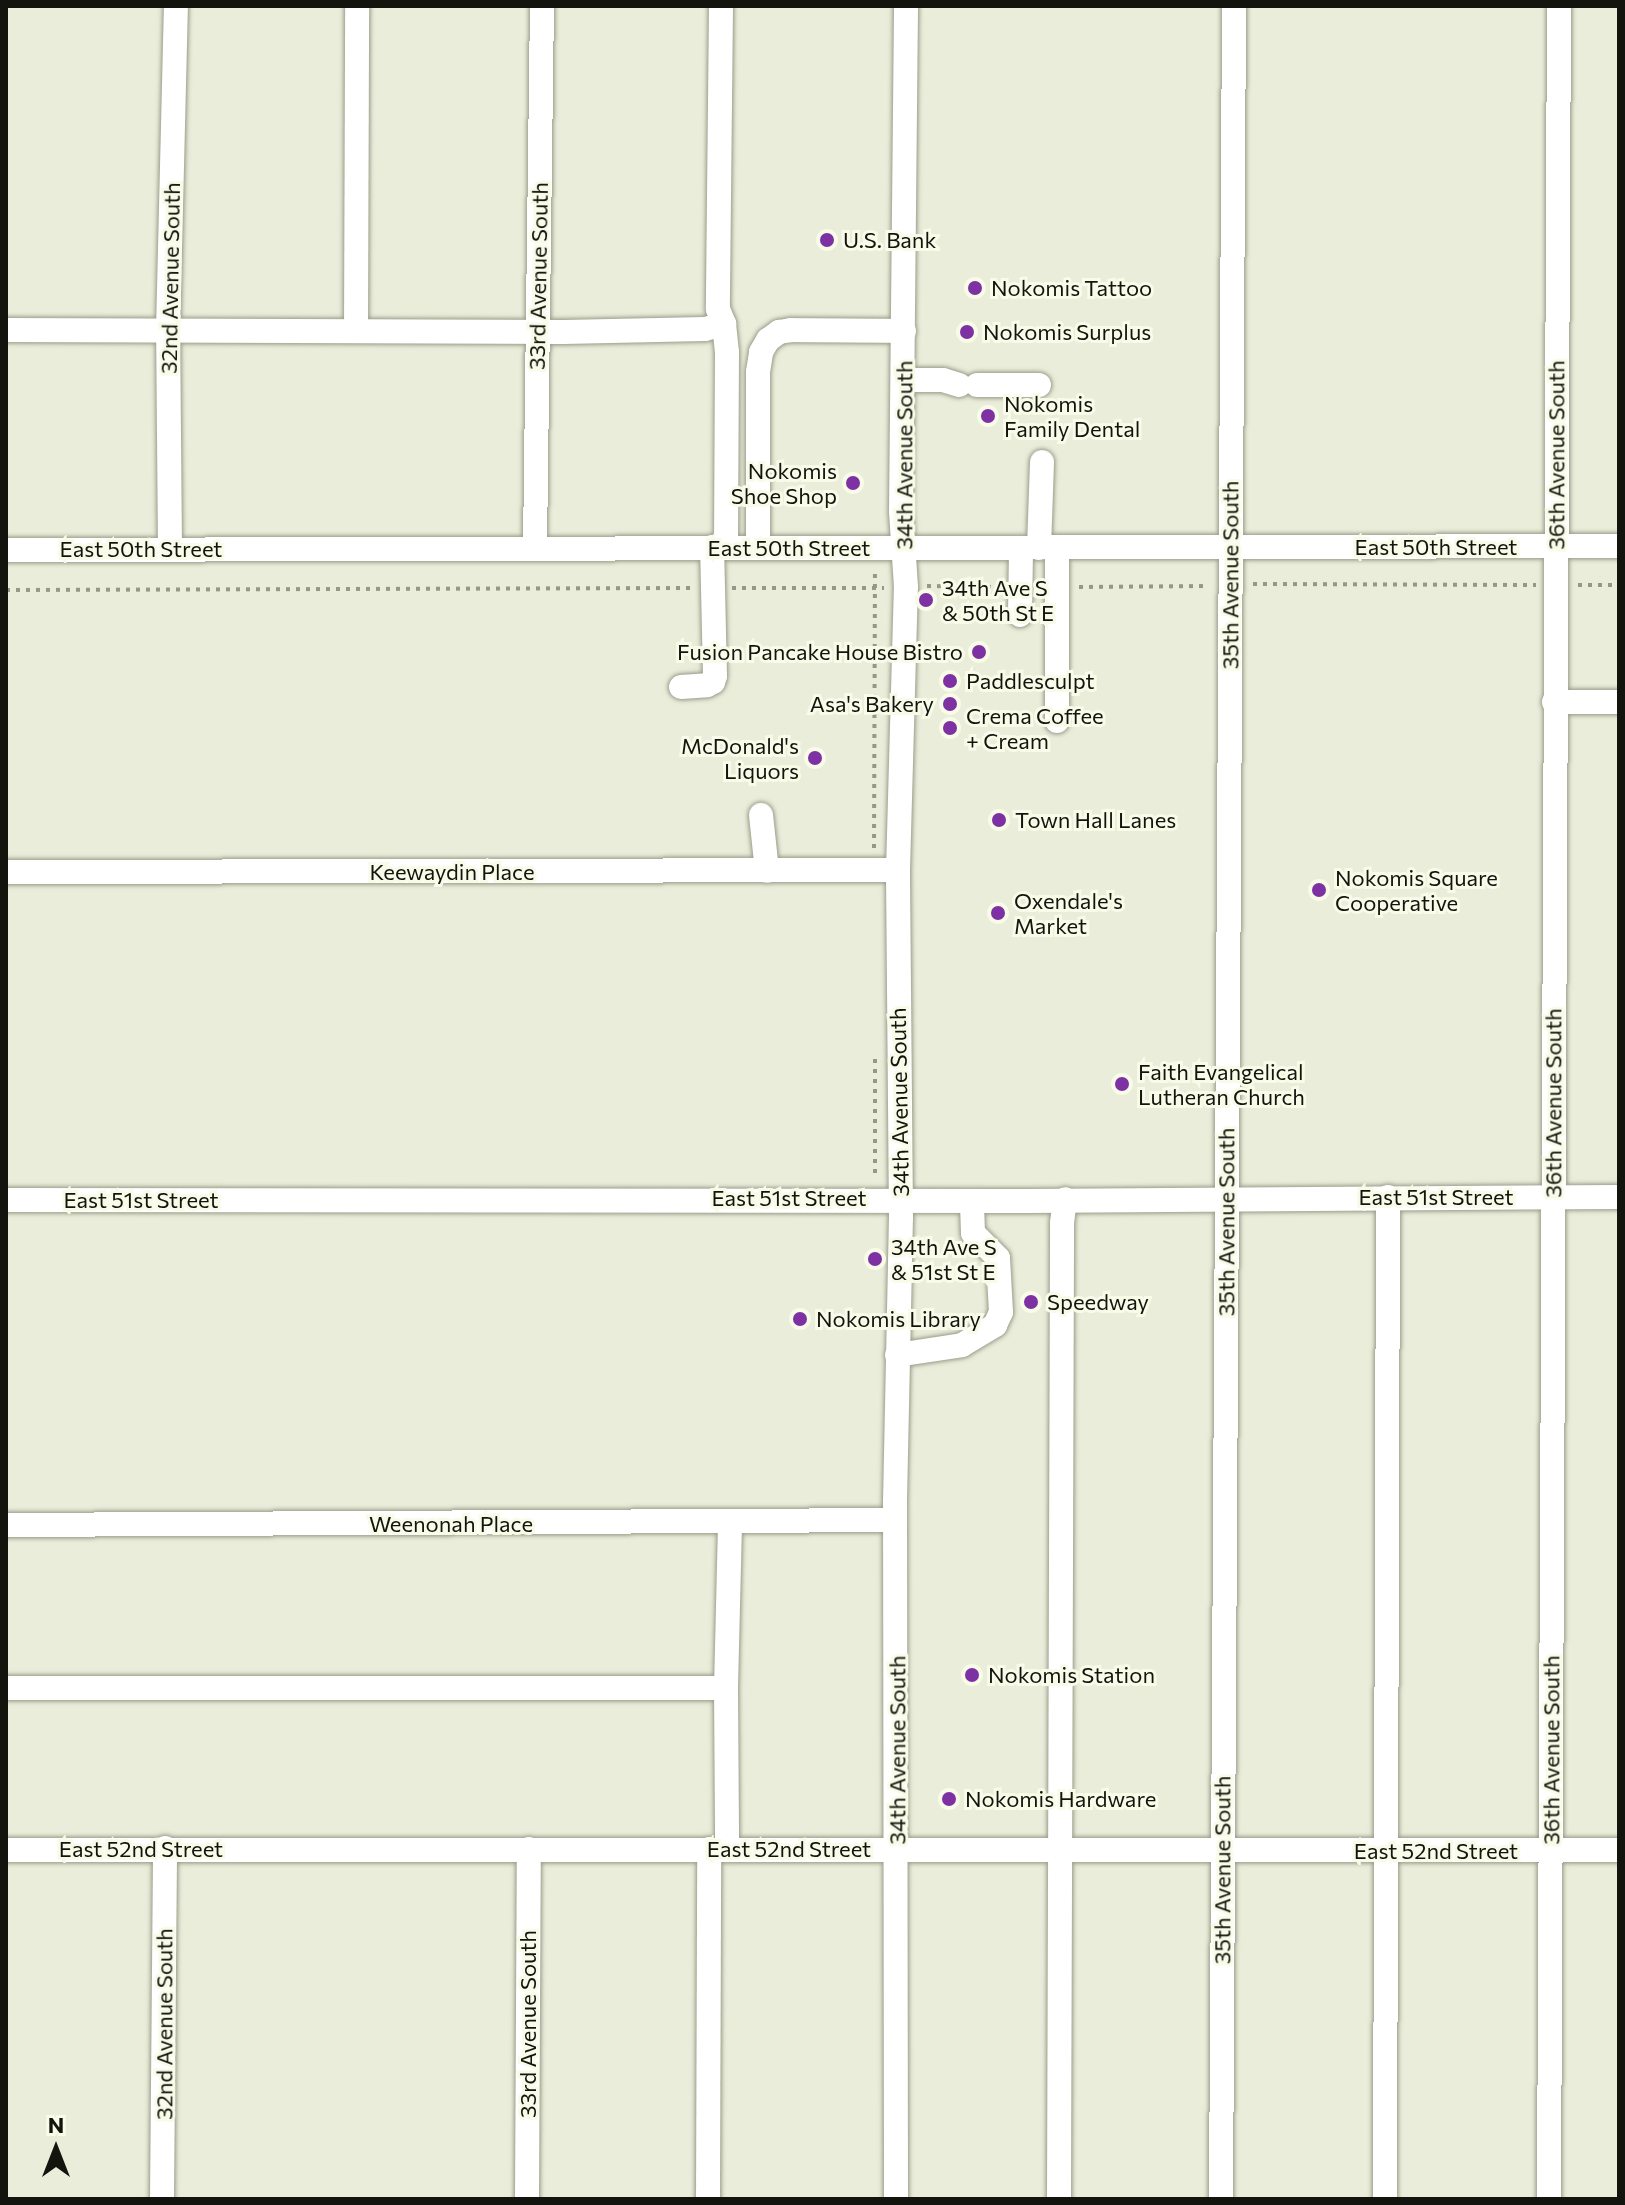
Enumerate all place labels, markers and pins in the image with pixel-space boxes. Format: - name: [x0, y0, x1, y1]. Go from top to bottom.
- place label: U.S. Bank: [843, 227, 936, 253]
- marker: U.S. Bank: [818, 231, 836, 249]
- place label: Nokomis Tattoo: [991, 275, 1152, 301]
- marker: Nokomis Tattoo: [966, 279, 984, 297]
- place label: Nokomis Surplus: [983, 319, 1151, 345]
- marker: Nokomis Surplus: [958, 323, 976, 341]
- place label: Nokomis Family Dental: [1004, 390, 1140, 442]
- marker: Nokomis Family Dental: [979, 407, 997, 425]
- place label: Nokomis Shoe Shop: [731, 457, 837, 508]
- marker: Nokomis Shoe Shop: [844, 474, 862, 492]
- place label: 34th Ave S & 50th St E: [942, 574, 1054, 626]
- marker: 34th Ave S & 50th St E: [917, 591, 935, 609]
- place label: Fusion Pancake House Bistro: [677, 639, 963, 665]
- marker: Fusion Pancake House Bistro: [970, 643, 988, 661]
- place label: Paddlesculpt: [966, 668, 1095, 694]
- marker: Paddlesculpt: [941, 672, 959, 690]
- place label: Asa's Bakery: [810, 691, 934, 717]
- marker: Asa's Bakery: [941, 695, 959, 713]
- place label: Crema Coffee + Cream: [966, 702, 1104, 754]
- marker: Crema Coffee + Cream: [941, 719, 959, 737]
- place label: McDonald's Liquors: [681, 732, 799, 784]
- marker: McDonald's Liquors: [806, 749, 824, 767]
- place label: Town Hall Lanes: [1015, 807, 1176, 833]
- marker: Town Hall Lanes: [990, 811, 1008, 829]
- place label: Nokomis Square Cooperative: [1335, 864, 1498, 916]
- marker: Nokomis Square Cooperative: [1310, 881, 1328, 899]
- place label: Oxendale's Market: [1014, 887, 1123, 938]
- marker: Oxendale's Market: [989, 904, 1007, 922]
- place label: Faith Evangelical Lutheran Church: [1138, 1058, 1305, 1110]
- marker: Faith Evangelical Lutheran Church: [1113, 1075, 1131, 1093]
- place label: 34th Ave S & 51st St E: [891, 1233, 997, 1284]
- marker: 34th Ave S & 51st St E: [866, 1250, 884, 1268]
- place label: Speedway: [1047, 1289, 1149, 1315]
- marker: Speedway: [1022, 1293, 1040, 1311]
- place label: Nokomis Library: [816, 1306, 981, 1332]
- marker: Nokomis Library: [791, 1310, 809, 1328]
- place label: Nokomis Station: [988, 1662, 1155, 1688]
- marker: Nokomis Station: [963, 1666, 981, 1684]
- place label: Nokomis Hardware: [965, 1786, 1156, 1812]
- marker: Nokomis Hardware: [940, 1790, 958, 1808]

